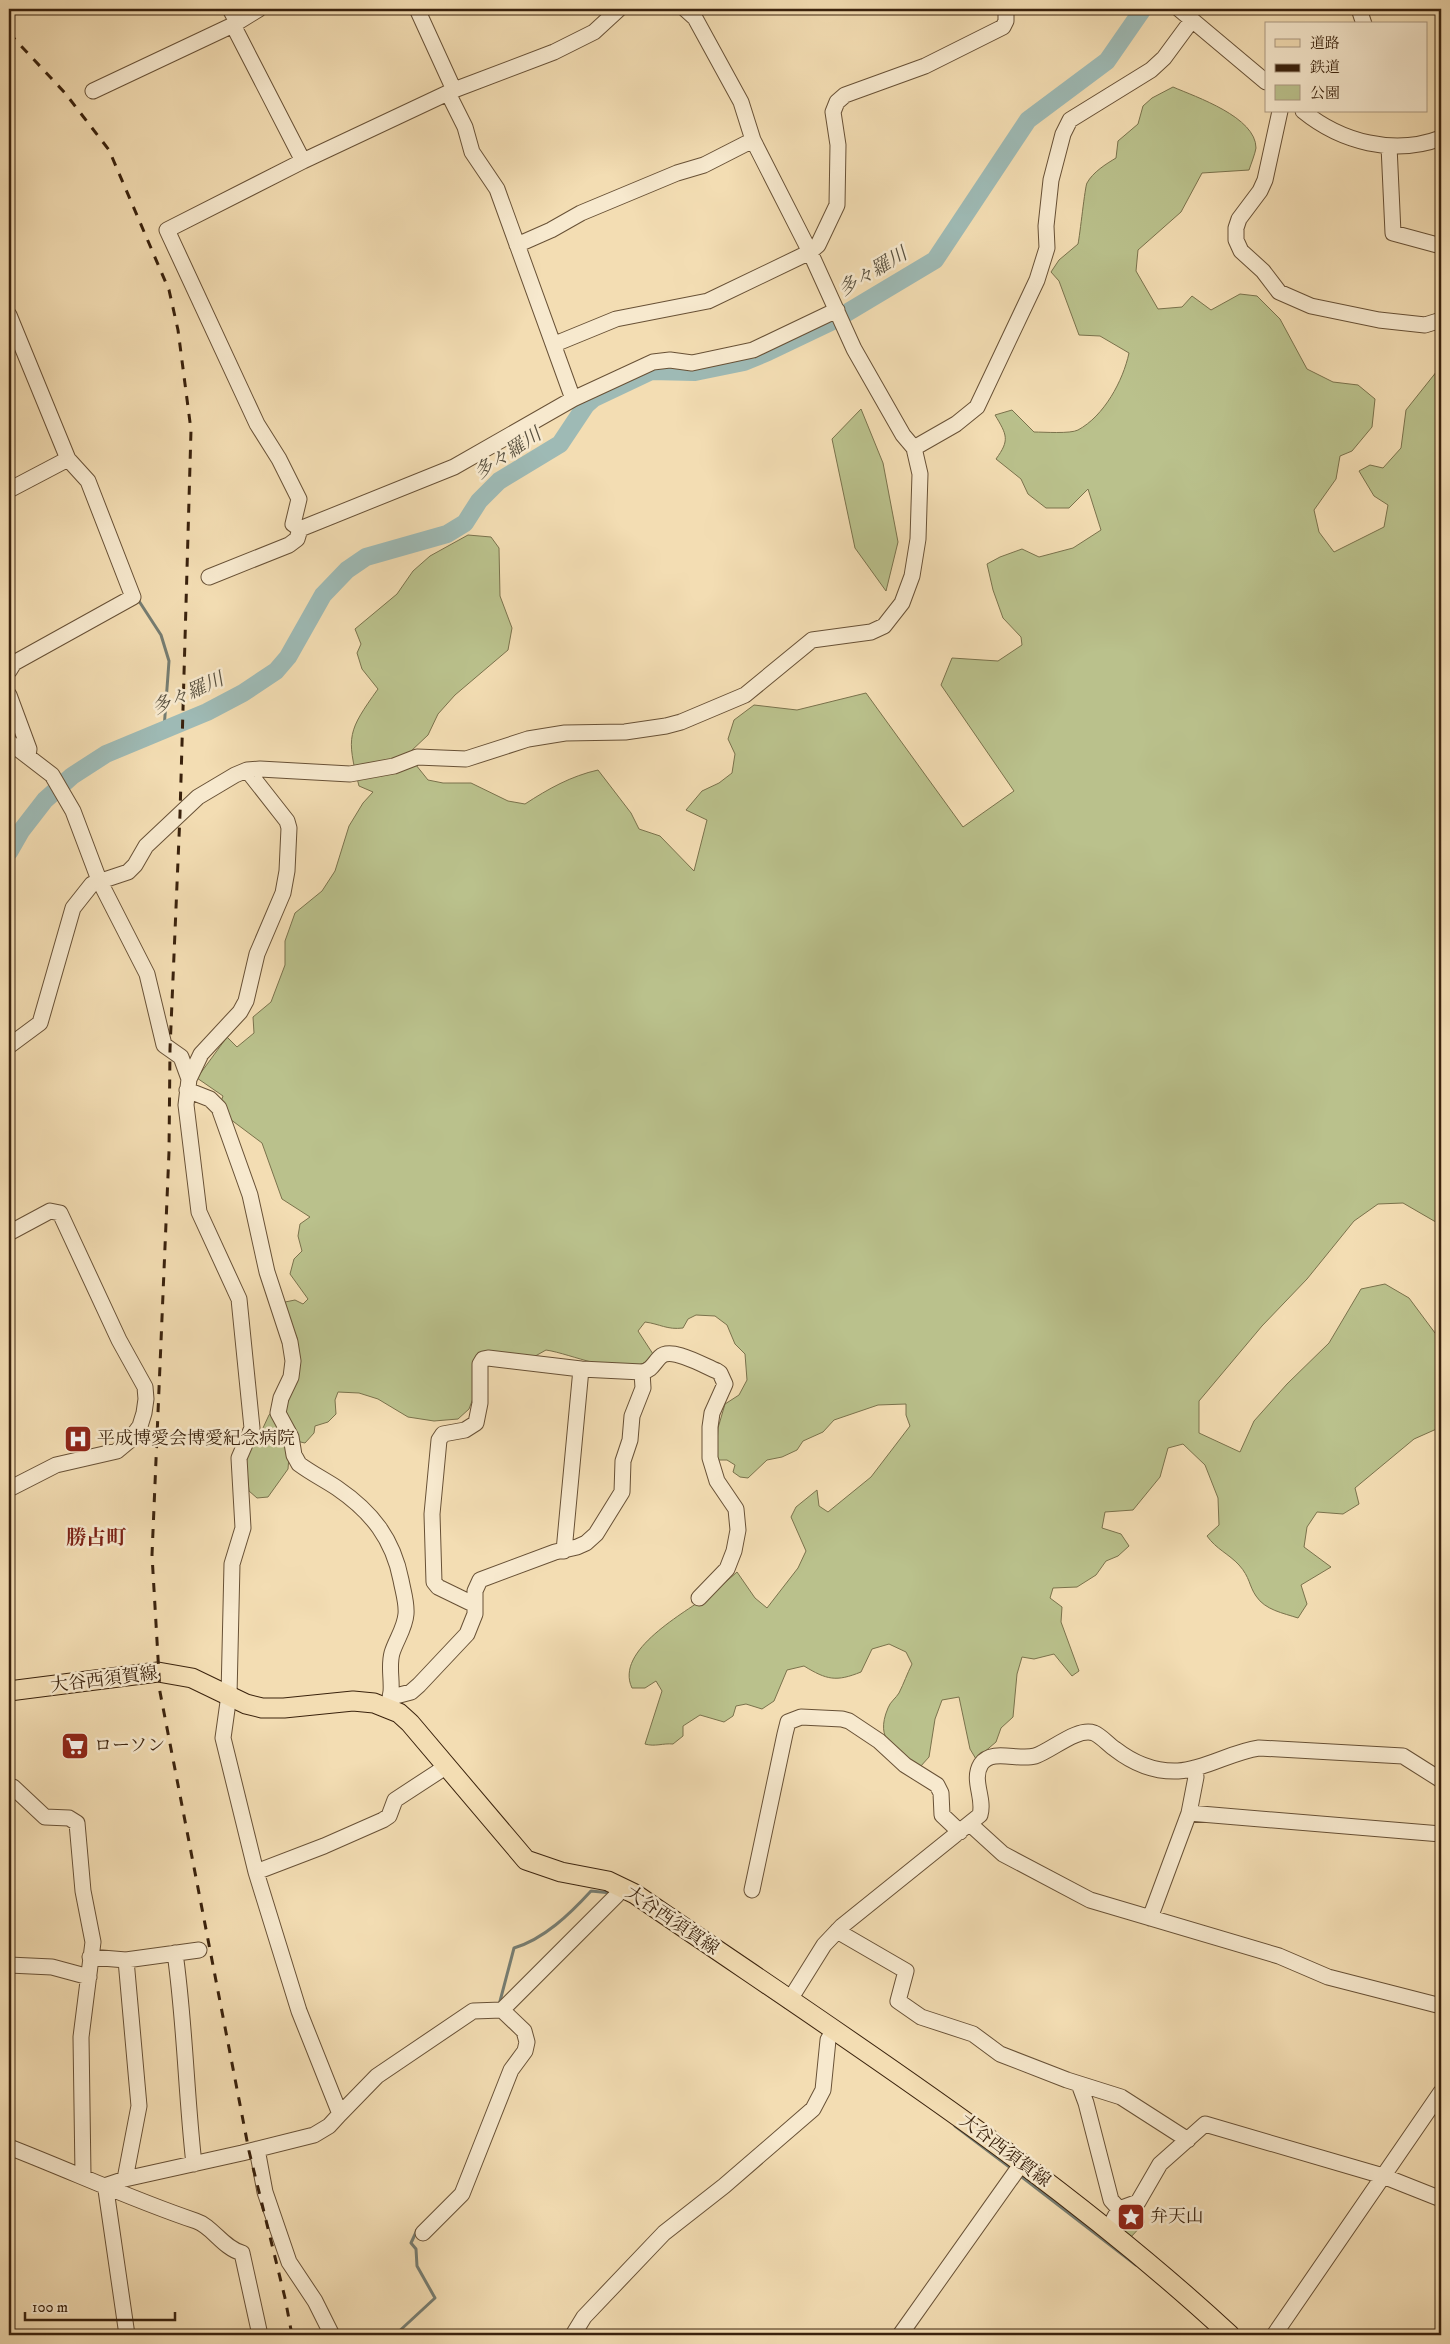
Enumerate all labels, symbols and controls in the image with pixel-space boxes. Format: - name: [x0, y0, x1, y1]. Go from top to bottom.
- legend: [1265, 22, 1428, 112]
- text: 道路: [1310, 34, 1340, 53]
- text: 鉄道: [1310, 58, 1340, 77]
- text: 公園: [1310, 84, 1340, 103]
- water label: 多々羅川: [834, 242, 913, 301]
- water label: 多々羅川: [470, 422, 548, 485]
- water label: 多々羅川: [149, 667, 229, 720]
- hospital icon: 平成博愛会博愛紀念病院: [63, 1424, 93, 1454]
- place label: 平成博愛会博愛紀念病院: [97, 1428, 295, 1450]
- district label: 勝占町: [66, 1526, 127, 1551]
- street label: 大谷西須賀線: [49, 1663, 159, 1697]
- supermarket icon: ローソン: [60, 1731, 90, 1761]
- place label: ローソン: [94, 1735, 165, 1757]
- street label: 大谷西須賀線: [621, 1882, 723, 1960]
- street label: 大谷西須賀線: [955, 2110, 1055, 2192]
- place icon: 弁天山: [1116, 2202, 1146, 2232]
- place label: 弁天山: [1150, 2206, 1204, 2228]
- scale bar: [25, 2289, 175, 2321]
- text: 100 m: [32, 2298, 68, 2317]

